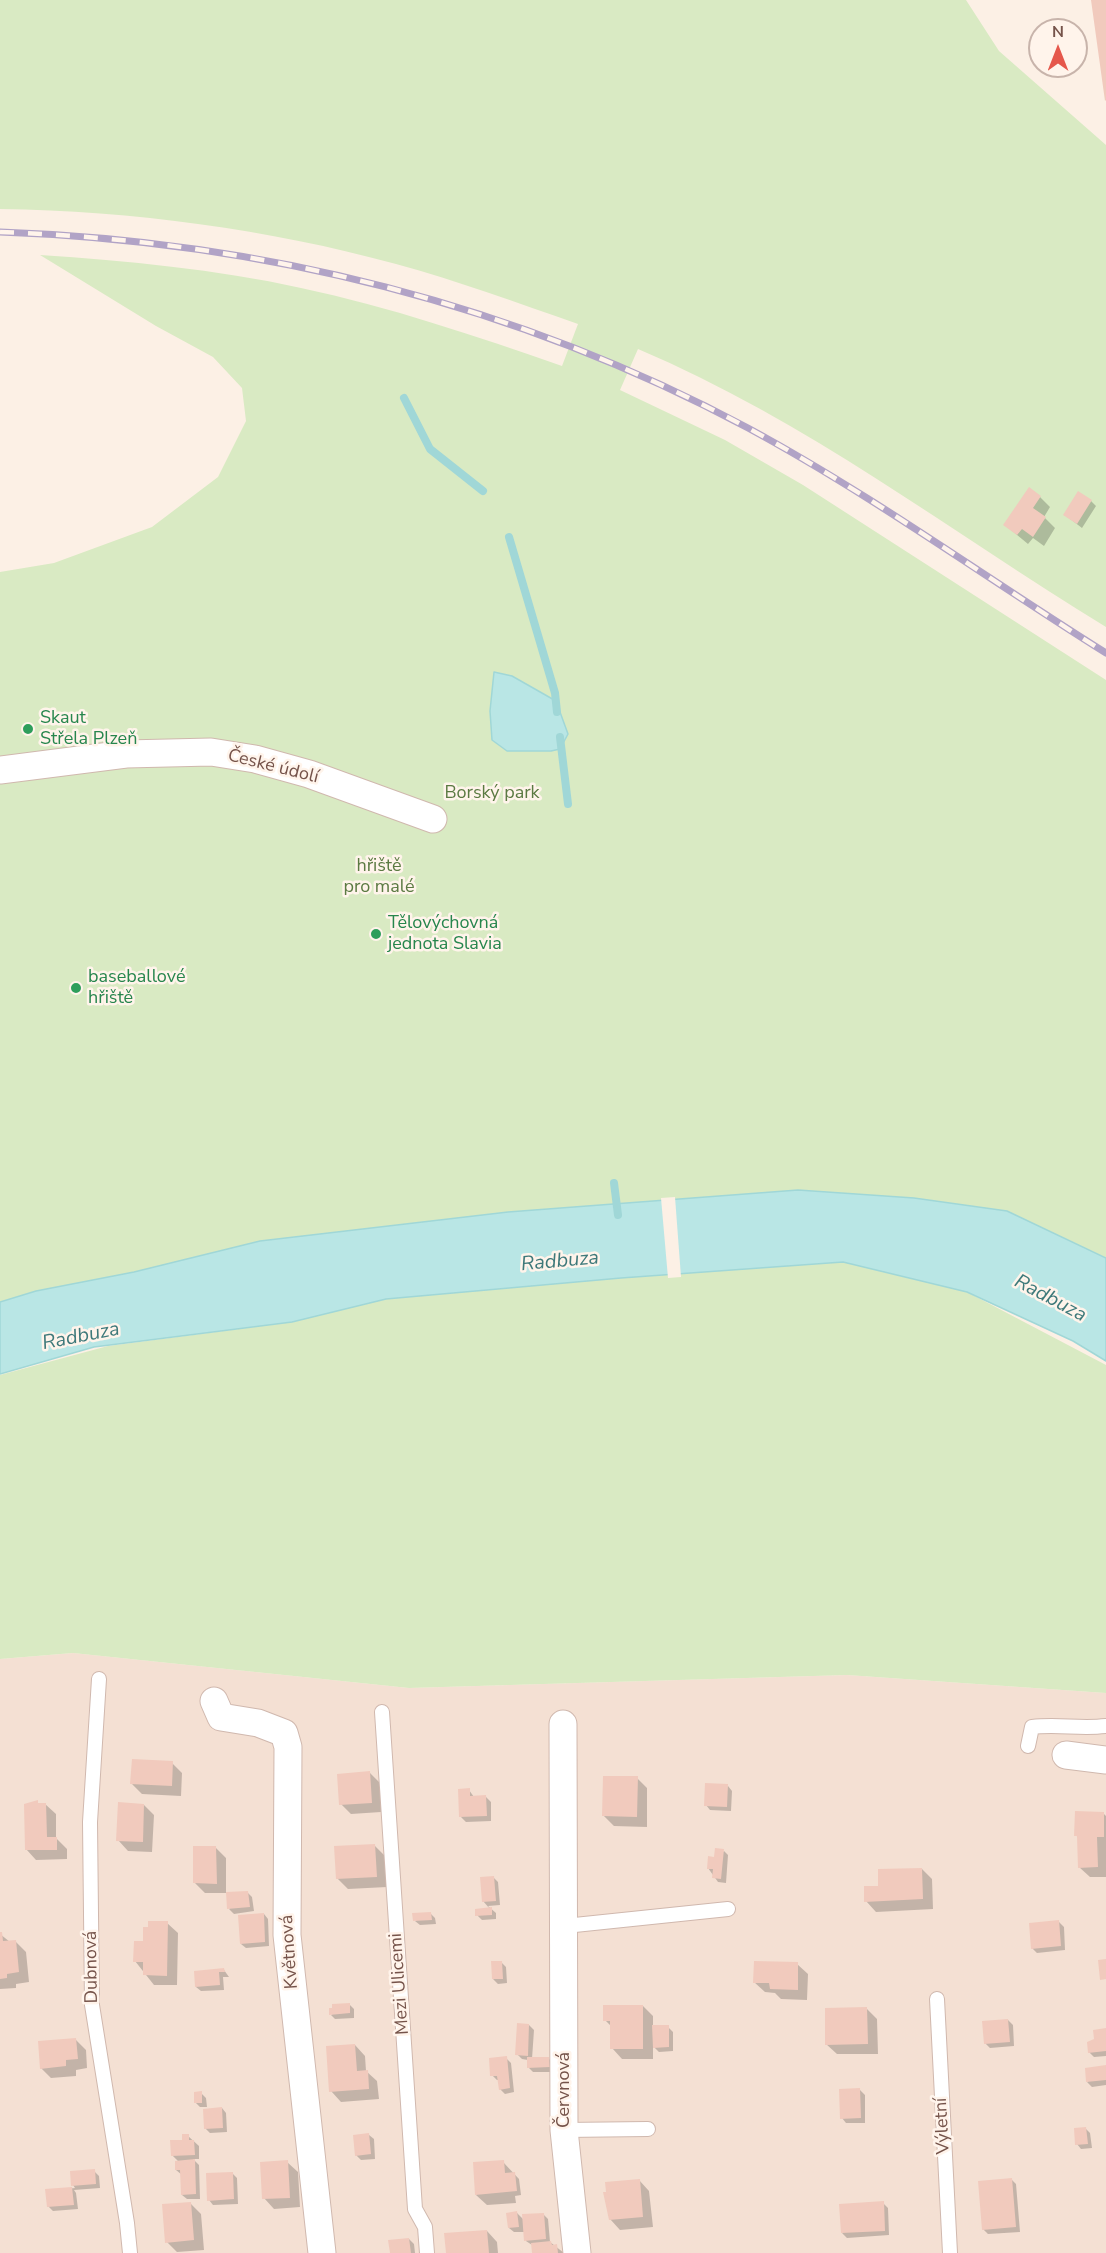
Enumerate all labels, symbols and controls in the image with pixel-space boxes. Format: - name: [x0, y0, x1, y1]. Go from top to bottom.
- north arrow: [1028, 18, 1088, 78]
- text: N: [1052, 21, 1064, 43]
- place label: Skaut Střela Plzeň: [40, 708, 137, 750]
- marker: Skaut Střela Plzeň: [21, 722, 35, 736]
- street label: České údolí: [225, 745, 321, 789]
- park label: Borský park: [444, 783, 540, 805]
- park label: hřiště pro malé: [343, 856, 415, 898]
- place label: Tělovýchovná jednota Slavia: [388, 913, 502, 956]
- marker: Tělovýchovná jednota Slavia: [369, 927, 383, 941]
- place label: baseballové hřiště: [88, 967, 185, 1010]
- marker: baseballové hřiště: [69, 981, 83, 995]
- water label: Radbuza: [520, 1247, 600, 1277]
- water label: Radbuza: [1010, 1270, 1090, 1328]
- water label: Radbuza: [40, 1318, 122, 1356]
- street label: Květnová: [277, 1914, 303, 1990]
- street label: Dubnová: [81, 1930, 103, 2004]
- street label: Mezi Ulicemi: [386, 1932, 414, 2036]
- street label: Červnová: [554, 2052, 576, 2128]
- street label: Výletní: [931, 2097, 955, 2155]

